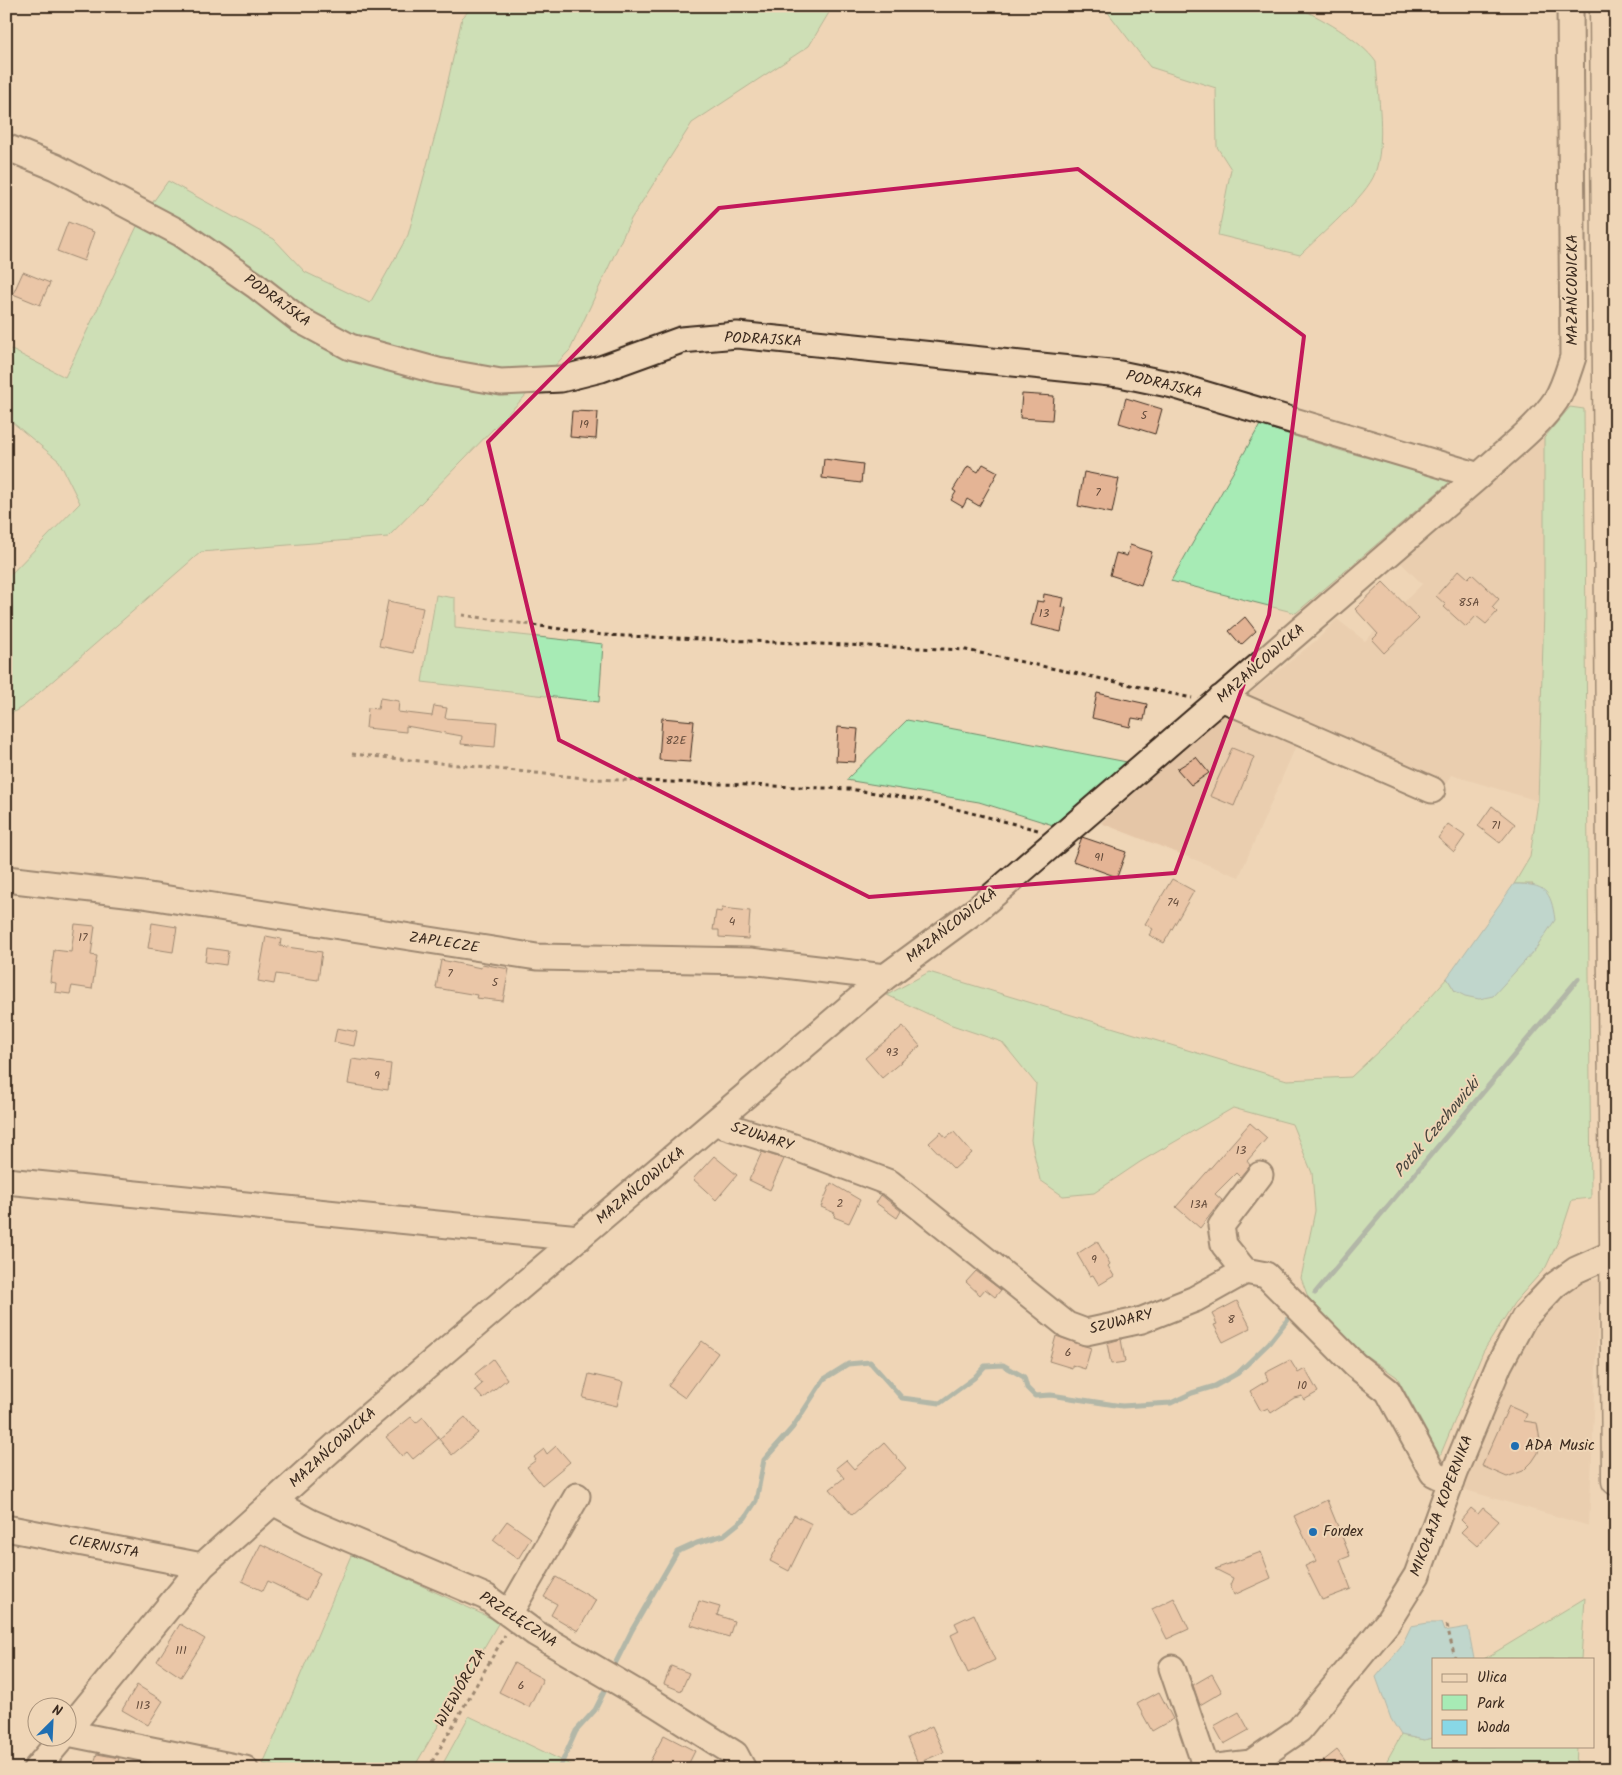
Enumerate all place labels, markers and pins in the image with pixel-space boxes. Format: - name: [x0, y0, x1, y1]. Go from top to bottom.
- place label: ADA Music: [1525, 1434, 1595, 1458]
- marker: ADA Music: [1509, 1440, 1521, 1452]
- place label: Fordex: [1323, 1520, 1364, 1544]
- marker: Fordex: [1307, 1526, 1319, 1538]

